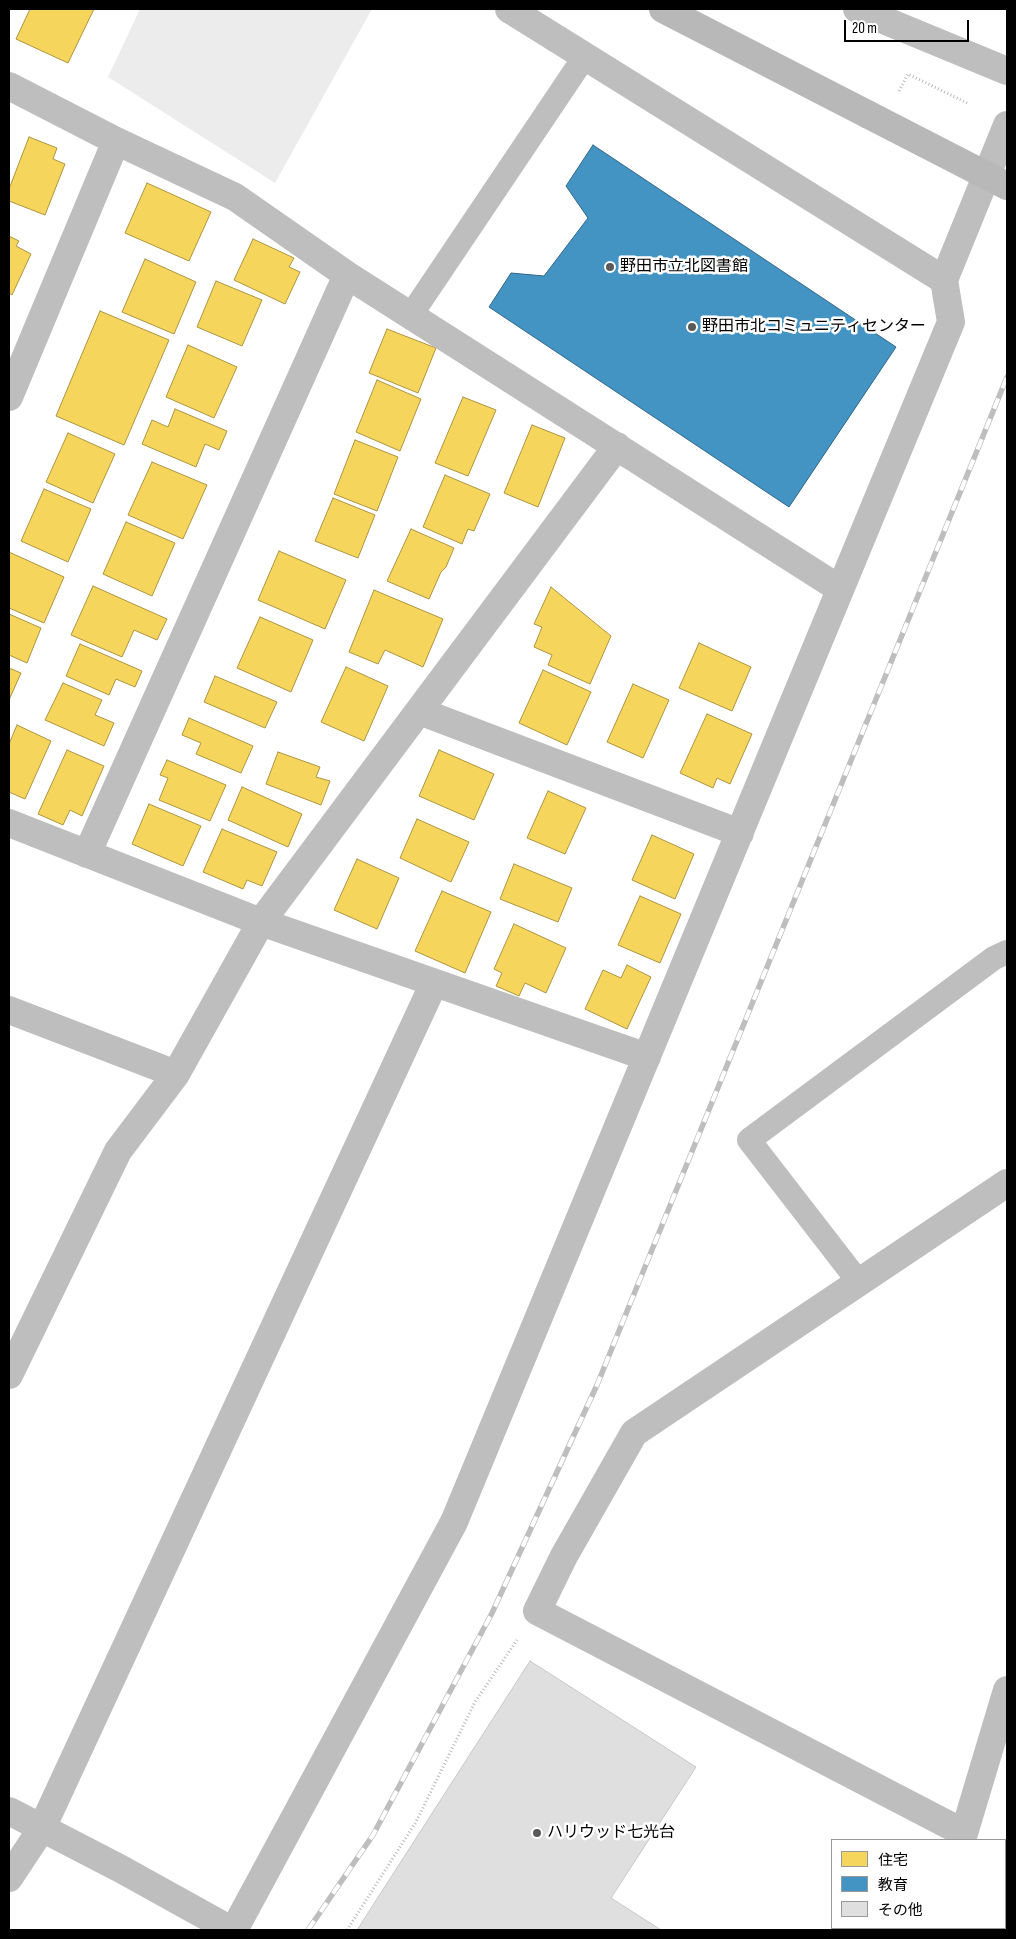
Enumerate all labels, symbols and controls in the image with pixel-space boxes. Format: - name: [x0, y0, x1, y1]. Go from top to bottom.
- scale bar: [846, 10, 971, 42]
- text: 20 m: [852, 19, 877, 38]
- place label: 野田市立北図書館: [620, 257, 748, 277]
- marker: 野田市立北図書館: [604, 261, 616, 273]
- place label: 野田市北コミュニティセンター: [702, 317, 926, 337]
- marker: 野田市北コミュニティセンター: [686, 321, 698, 333]
- place label: ハリウッド七光台: [547, 1823, 675, 1843]
- marker: ハリウッド七光台: [531, 1827, 543, 1839]
- legend: [831, 1839, 1006, 1929]
- text: 住宅: [878, 1851, 908, 1870]
- text: 教育: [878, 1876, 908, 1895]
- text: その他: [878, 1901, 923, 1920]

